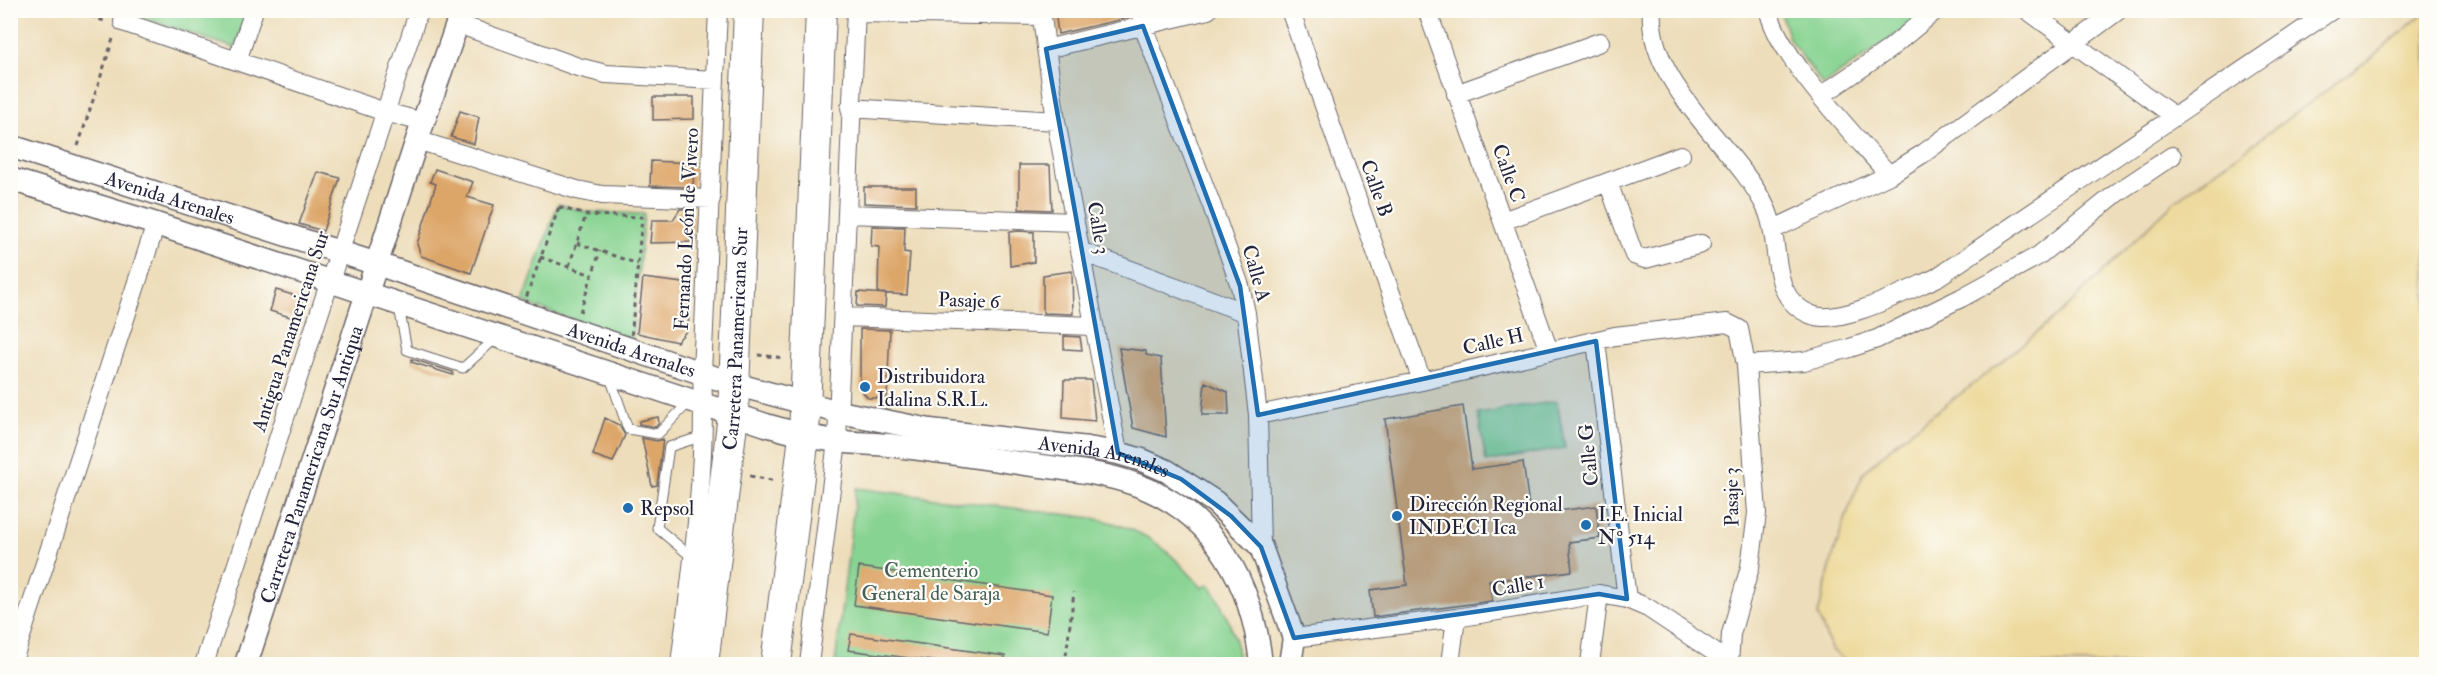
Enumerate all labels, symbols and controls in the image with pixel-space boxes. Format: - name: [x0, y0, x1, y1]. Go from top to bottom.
- street label: Fernando León de Vivero: [669, 127, 704, 331]
- street label: Calle C: [1486, 141, 1531, 206]
- street label: Calle B: [1355, 156, 1398, 220]
- street label: Avenida Arenales: [101, 165, 238, 230]
- street label: Calle 3: [1082, 200, 1115, 256]
- street label: Carretera Panamericana Sur: [717, 226, 753, 452]
- street label: Antigua Panamericana Sur: [246, 227, 335, 436]
- street label: Calle A: [1236, 242, 1277, 305]
- street label: Pasaje 6: [938, 287, 1001, 314]
- street label: Avenida Arenales: [563, 316, 699, 383]
- street label: Carretera Panamericana Sur Antiqua: [255, 322, 369, 607]
- street label: Calle H: [1460, 322, 1526, 361]
- place label: Distribuidora Idalina S.R.L.: [877, 364, 988, 412]
- marker: Distribuidora Idalina S.R.L.: [858, 380, 872, 394]
- street label: Calle G: [1573, 422, 1604, 487]
- street label: Avenida Arenales: [1036, 430, 1174, 484]
- street label: Pasaje 3: [1718, 467, 1745, 527]
- place label: Dirección Regional INDECI Ica: [1409, 492, 1563, 540]
- place label: Repsol: [640, 496, 694, 522]
- marker: Repsol: [621, 501, 635, 515]
- place label: I.E. Inicial Nº 514: [1598, 502, 1683, 550]
- marker: Dirección Regional INDECI Ica: [1390, 509, 1404, 523]
- marker: I.E. Inicial Nº 514: [1579, 518, 1593, 532]
- park label: Cementerio General de Saraja: [861, 558, 1001, 606]
- street label: Calle 1: [1490, 569, 1546, 602]

